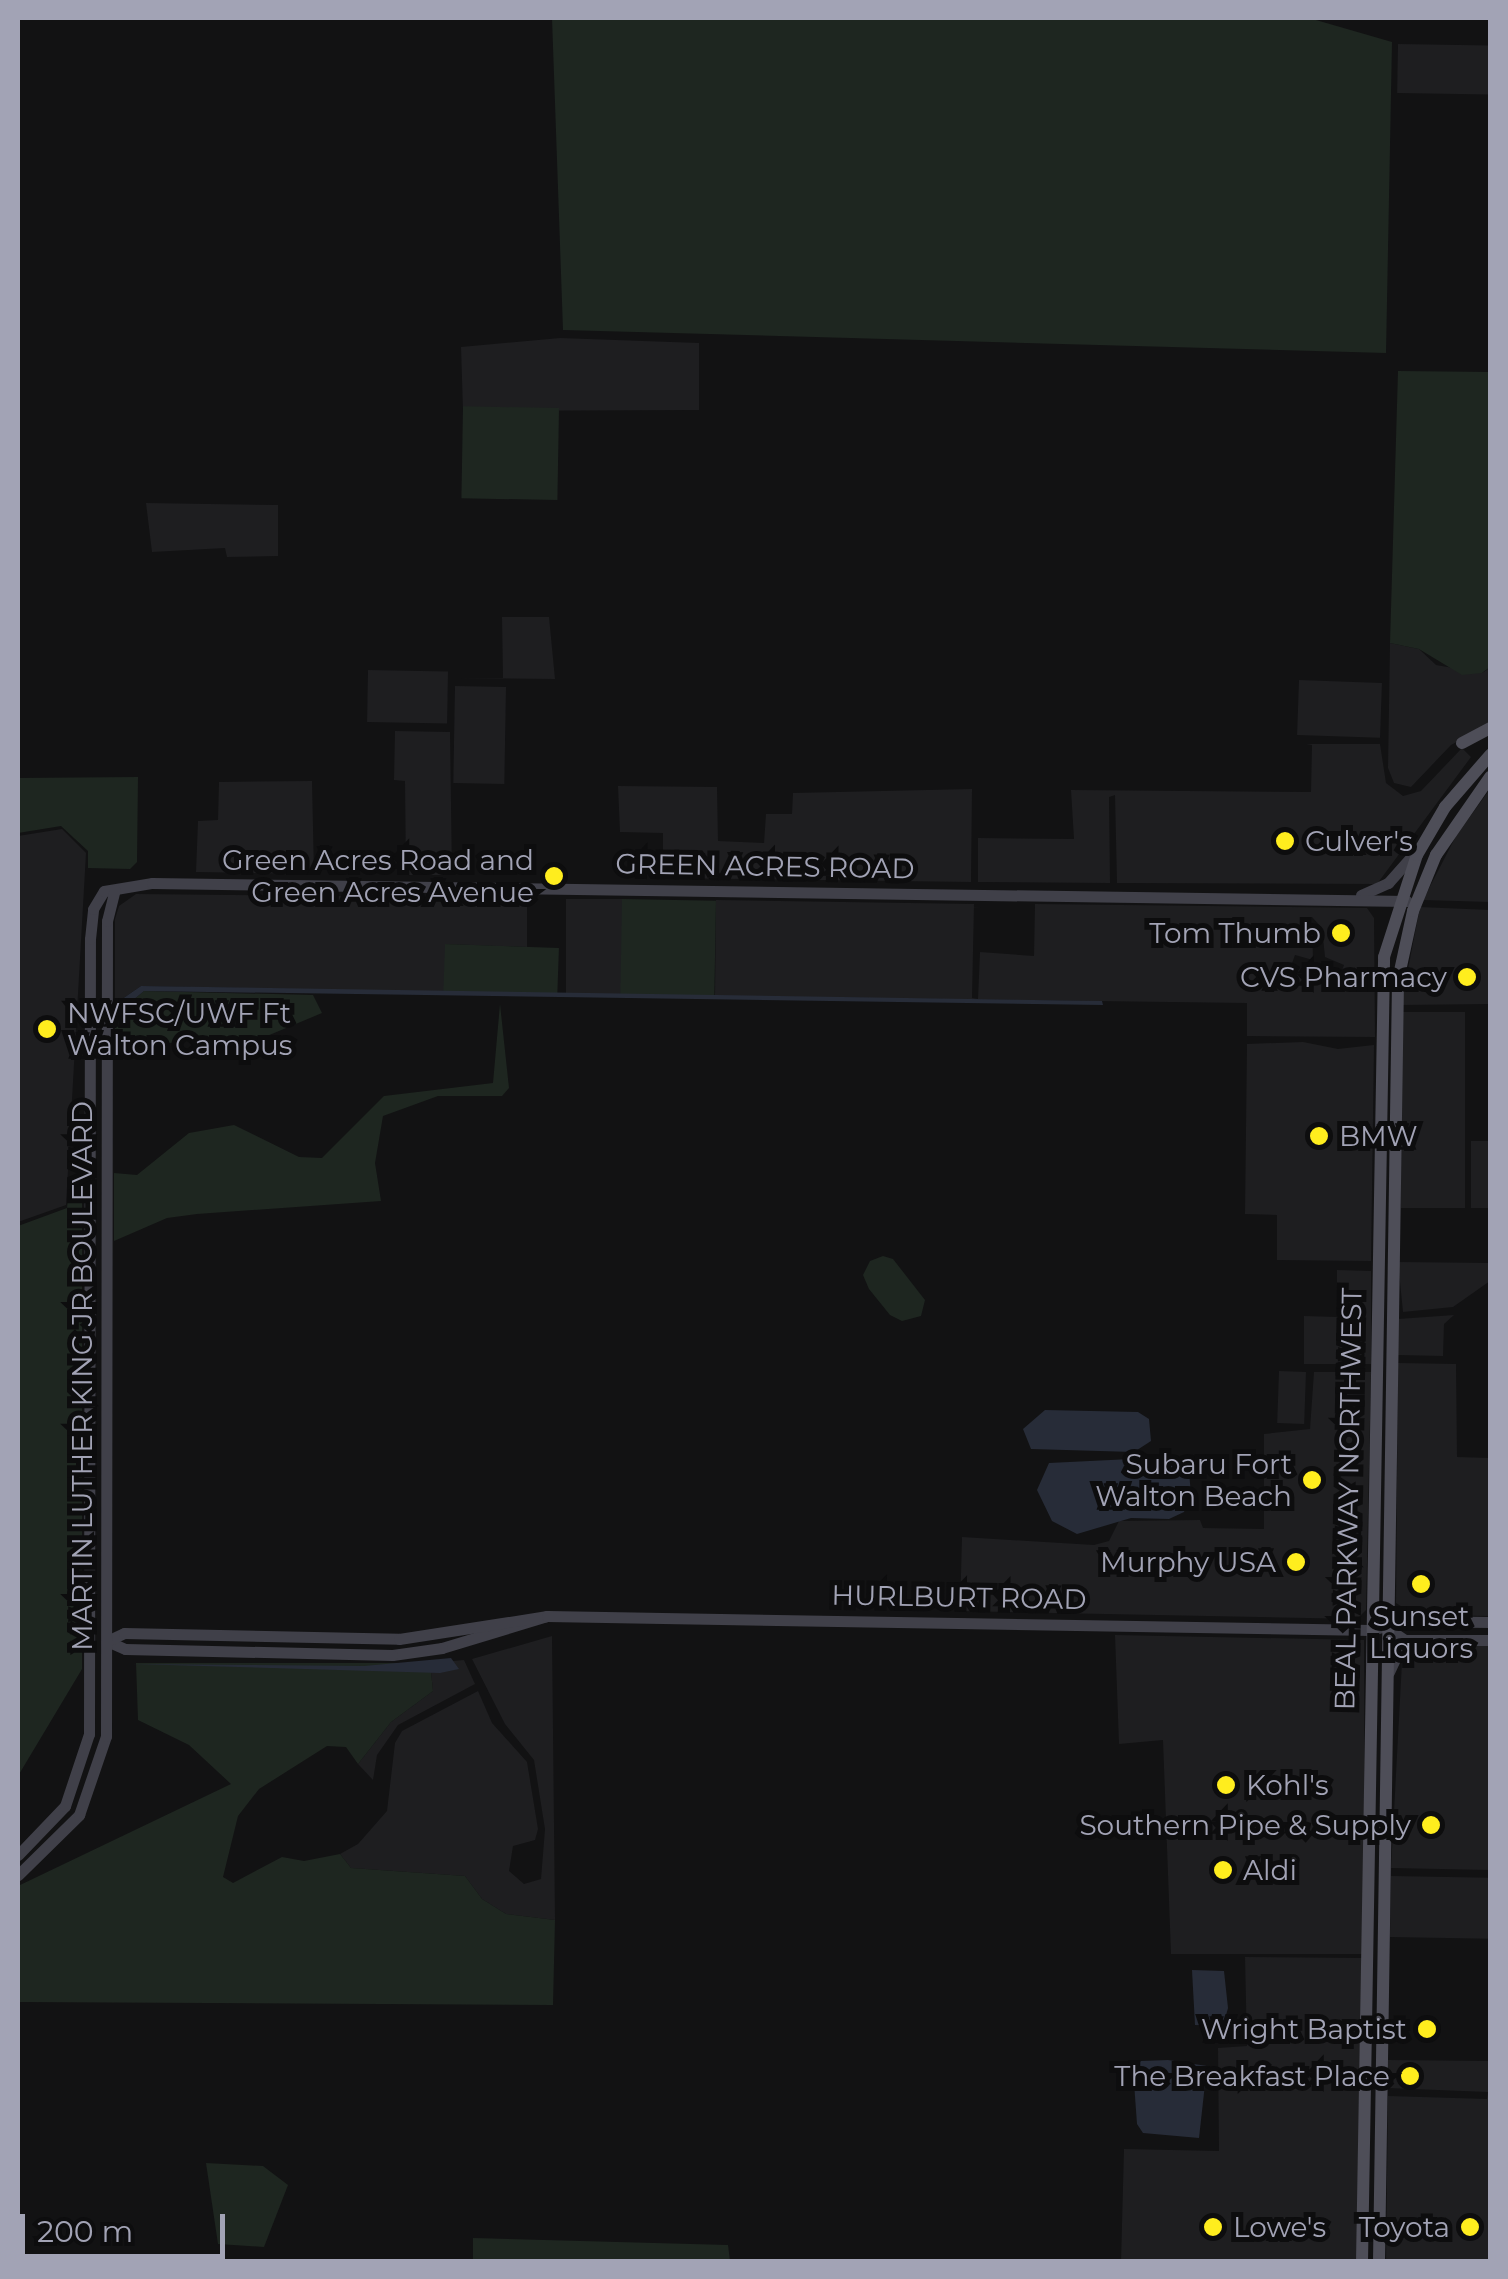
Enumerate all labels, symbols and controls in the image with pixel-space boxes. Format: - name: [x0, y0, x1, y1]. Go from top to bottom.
- place label: Culver's: [1305, 824, 1413, 858]
- marker: Culver's: [1274, 830, 1296, 852]
- place label: Green Acres Road and Green Acres Avenue: [222, 843, 534, 909]
- street label: GREEN ACRES ROAD: [615, 847, 915, 885]
- marker: Green Acres Road and Green Acres Avenue: [543, 865, 565, 887]
- place label: Tom Thumb: [1149, 916, 1321, 950]
- marker: Tom Thumb: [1330, 922, 1352, 944]
- place label: CVS Pharmacy: [1240, 960, 1447, 994]
- marker: CVS Pharmacy: [1456, 966, 1478, 988]
- place label: NWFSC/UWF Ft Walton Campus: [67, 996, 292, 1062]
- marker: NWFSC/UWF Ft Walton Campus: [36, 1018, 58, 1040]
- street label: MARTIN LUTHER KING JR BOULEVARD: [65, 1101, 99, 1651]
- place label: BMW: [1339, 1119, 1418, 1153]
- marker: BMW: [1308, 1125, 1330, 1147]
- street label: BEAL PARKWAY NORTHWEST: [1328, 1287, 1368, 1711]
- place label: Subaru Fort Walton Beach: [1095, 1447, 1292, 1513]
- marker: Subaru Fort Walton Beach: [1301, 1469, 1323, 1491]
- place label: Murphy USA: [1100, 1545, 1276, 1579]
- marker: Murphy USA: [1285, 1551, 1307, 1573]
- marker: Sunset Liquors: [1410, 1573, 1432, 1595]
- street label: HURLBURT ROAD: [831, 1578, 1087, 1616]
- place label: Sunset Liquors: [1369, 1599, 1473, 1665]
- place label: Kohl's: [1246, 1768, 1329, 1802]
- marker: Kohl's: [1215, 1774, 1237, 1796]
- place label: Southern Pipe & Supply: [1079, 1808, 1411, 1842]
- marker: Southern Pipe & Supply: [1420, 1814, 1442, 1836]
- place label: Aldi: [1243, 1853, 1297, 1887]
- marker: Aldi: [1212, 1859, 1234, 1881]
- place label: Wright Baptist: [1201, 2012, 1407, 2046]
- marker: Wright Baptist: [1416, 2018, 1438, 2040]
- place label: The Breakfast Place: [1114, 2059, 1390, 2093]
- marker: The Breakfast Place: [1399, 2065, 1421, 2087]
- scale bar: [25, 2194, 230, 2256]
- place label: Lowe's: [1233, 2210, 1326, 2244]
- place label: Toyota: [1359, 2210, 1450, 2244]
- text: 200 m: [37, 2213, 133, 2250]
- marker: Lowe's: [1202, 2216, 1224, 2238]
- marker: Toyota: [1459, 2216, 1481, 2238]

